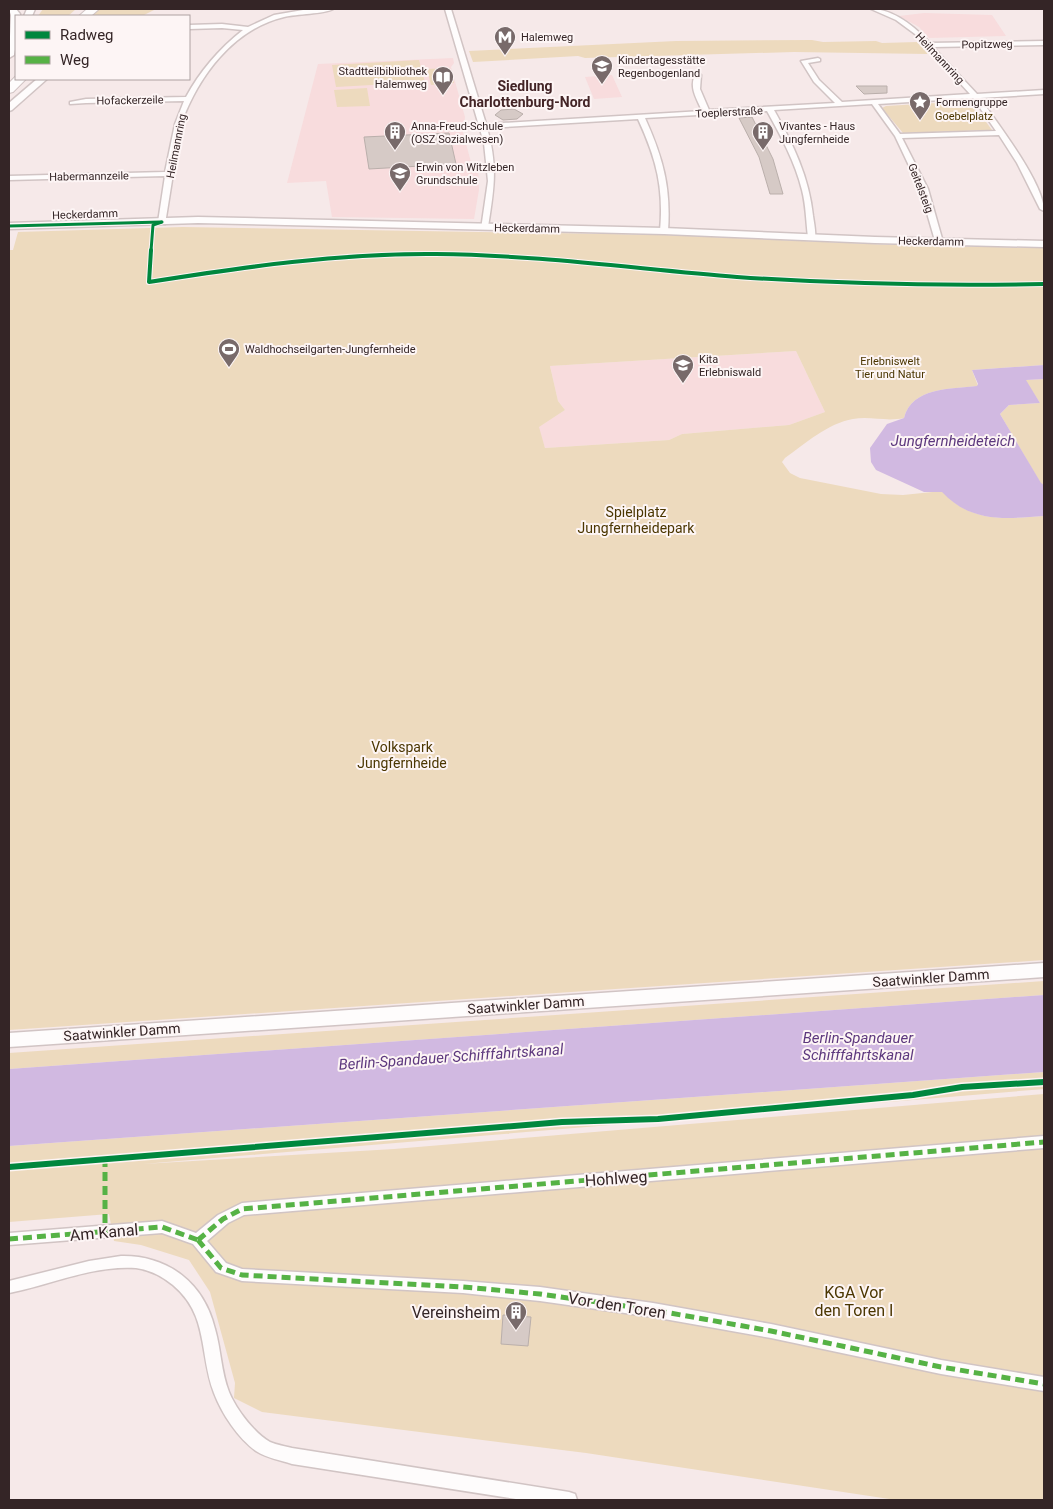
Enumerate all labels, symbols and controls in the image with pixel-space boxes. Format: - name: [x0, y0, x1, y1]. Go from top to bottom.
- legend: [15, 15, 190, 80]
- metro station icon: Halemweg: [493, 25, 517, 56]
- text: Radweg: [60, 26, 114, 44]
- street label: Heilmannring: [913, 30, 967, 87]
- place label: Halemweg: [521, 31, 573, 44]
- street label: Popitzweg: [961, 38, 1013, 51]
- text: Weg: [60, 51, 89, 69]
- school or university icon: Kindertagesstätte Regenbogenland: [590, 54, 614, 85]
- place label: Kindertagesstätte Regenbogenland: [618, 54, 705, 80]
- place label: Stadtteilbibliothek Halemweg: [339, 65, 427, 91]
- library icon: Stadtteilbibliothek Halemweg: [431, 65, 455, 96]
- district label: Siedlung Charlottenburg-Nord: [460, 78, 591, 110]
- place icon: Formengruppe: [908, 90, 932, 121]
- street label: Hofackerzeile: [96, 93, 164, 108]
- place label: Formengruppe: [936, 96, 1008, 109]
- street label: Toeplerstraße: [695, 104, 763, 121]
- park label: Goebelplatz: [935, 110, 994, 123]
- street label: Heilmannring: [164, 113, 189, 179]
- building icon: Anna-Freud-Schule (OSZ Sozialwesen): [383, 120, 407, 151]
- place label: Anna-Freud-Schule (OSZ Sozialwesen): [411, 120, 503, 146]
- building icon: Vivantes - Haus Jungfernheide: [751, 120, 775, 151]
- place label: Vivantes - Haus Jungfernheide: [779, 120, 855, 146]
- school or university icon: Erwin von Witzleben Grundschule: [388, 161, 412, 192]
- place label: Erwin von Witzleben Grundschule: [416, 161, 514, 187]
- street label: Geitelsteig: [905, 162, 936, 215]
- street label: Habermannzeile: [49, 169, 129, 184]
- street label: Heckerdamm: [52, 207, 118, 222]
- street label: Heckerdamm: [494, 221, 560, 236]
- street label: Heckerdamm: [898, 234, 964, 249]
- sports icon: Waldhochseilgarten-Jungfernheide: [217, 337, 241, 368]
- place label: Waldhochseilgarten-Jungfernheide: [245, 343, 416, 356]
- school or university icon: Kita Erlebniswald: [671, 353, 695, 384]
- place label: Kita Erlebniswald: [699, 353, 761, 379]
- park label: Erlebniswelt Tier und Natur: [855, 355, 925, 381]
- water label: Jungfernheideteich: [891, 432, 1015, 450]
- park label: Spielplatz Jungfernheidepark: [578, 504, 695, 536]
- park label: Volkspark Jungfernheide: [357, 739, 447, 771]
- street label: Saatwinkler Damm: [872, 966, 990, 990]
- street label: Saatwinkler Damm: [467, 993, 585, 1017]
- street label: Saatwinkler Damm: [63, 1020, 181, 1044]
- water label: Berlin-Spandauer Schifffahrtskanal: [802, 1029, 914, 1064]
- water label: Berlin-Spandauer Schifffahrtskanal: [338, 1040, 564, 1074]
- street label: Hohlweg: [584, 1167, 648, 1190]
- street label: Am Kanal: [69, 1220, 139, 1245]
- park label: KGA Vor den Toren I: [815, 1283, 893, 1320]
- street label: Vor den Toren: [567, 1288, 667, 1323]
- building icon: Vereinsheim: [504, 1300, 528, 1331]
- place label: Vereinsheim: [412, 1303, 500, 1322]

